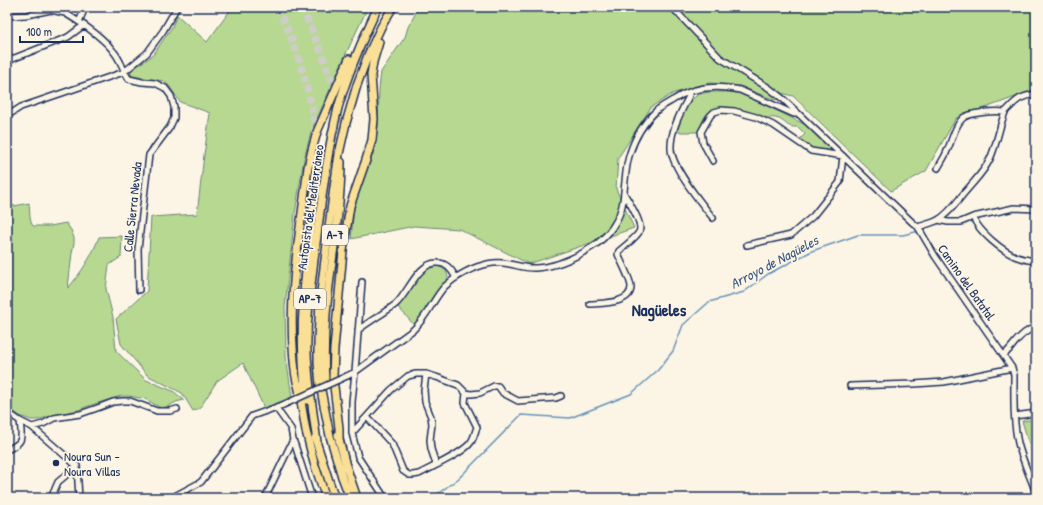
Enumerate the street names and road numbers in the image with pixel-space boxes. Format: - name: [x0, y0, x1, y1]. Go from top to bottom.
- street label: Autopista del Mediterráneo: [292, 143, 328, 271]
- street label: Calle Sierra Nevada: [118, 161, 146, 253]
- road number: A-7: [322, 225, 348, 245]
- street label: Camino del Batatal: [934, 240, 1000, 324]
- road number: AP-7: [294, 289, 326, 309]

